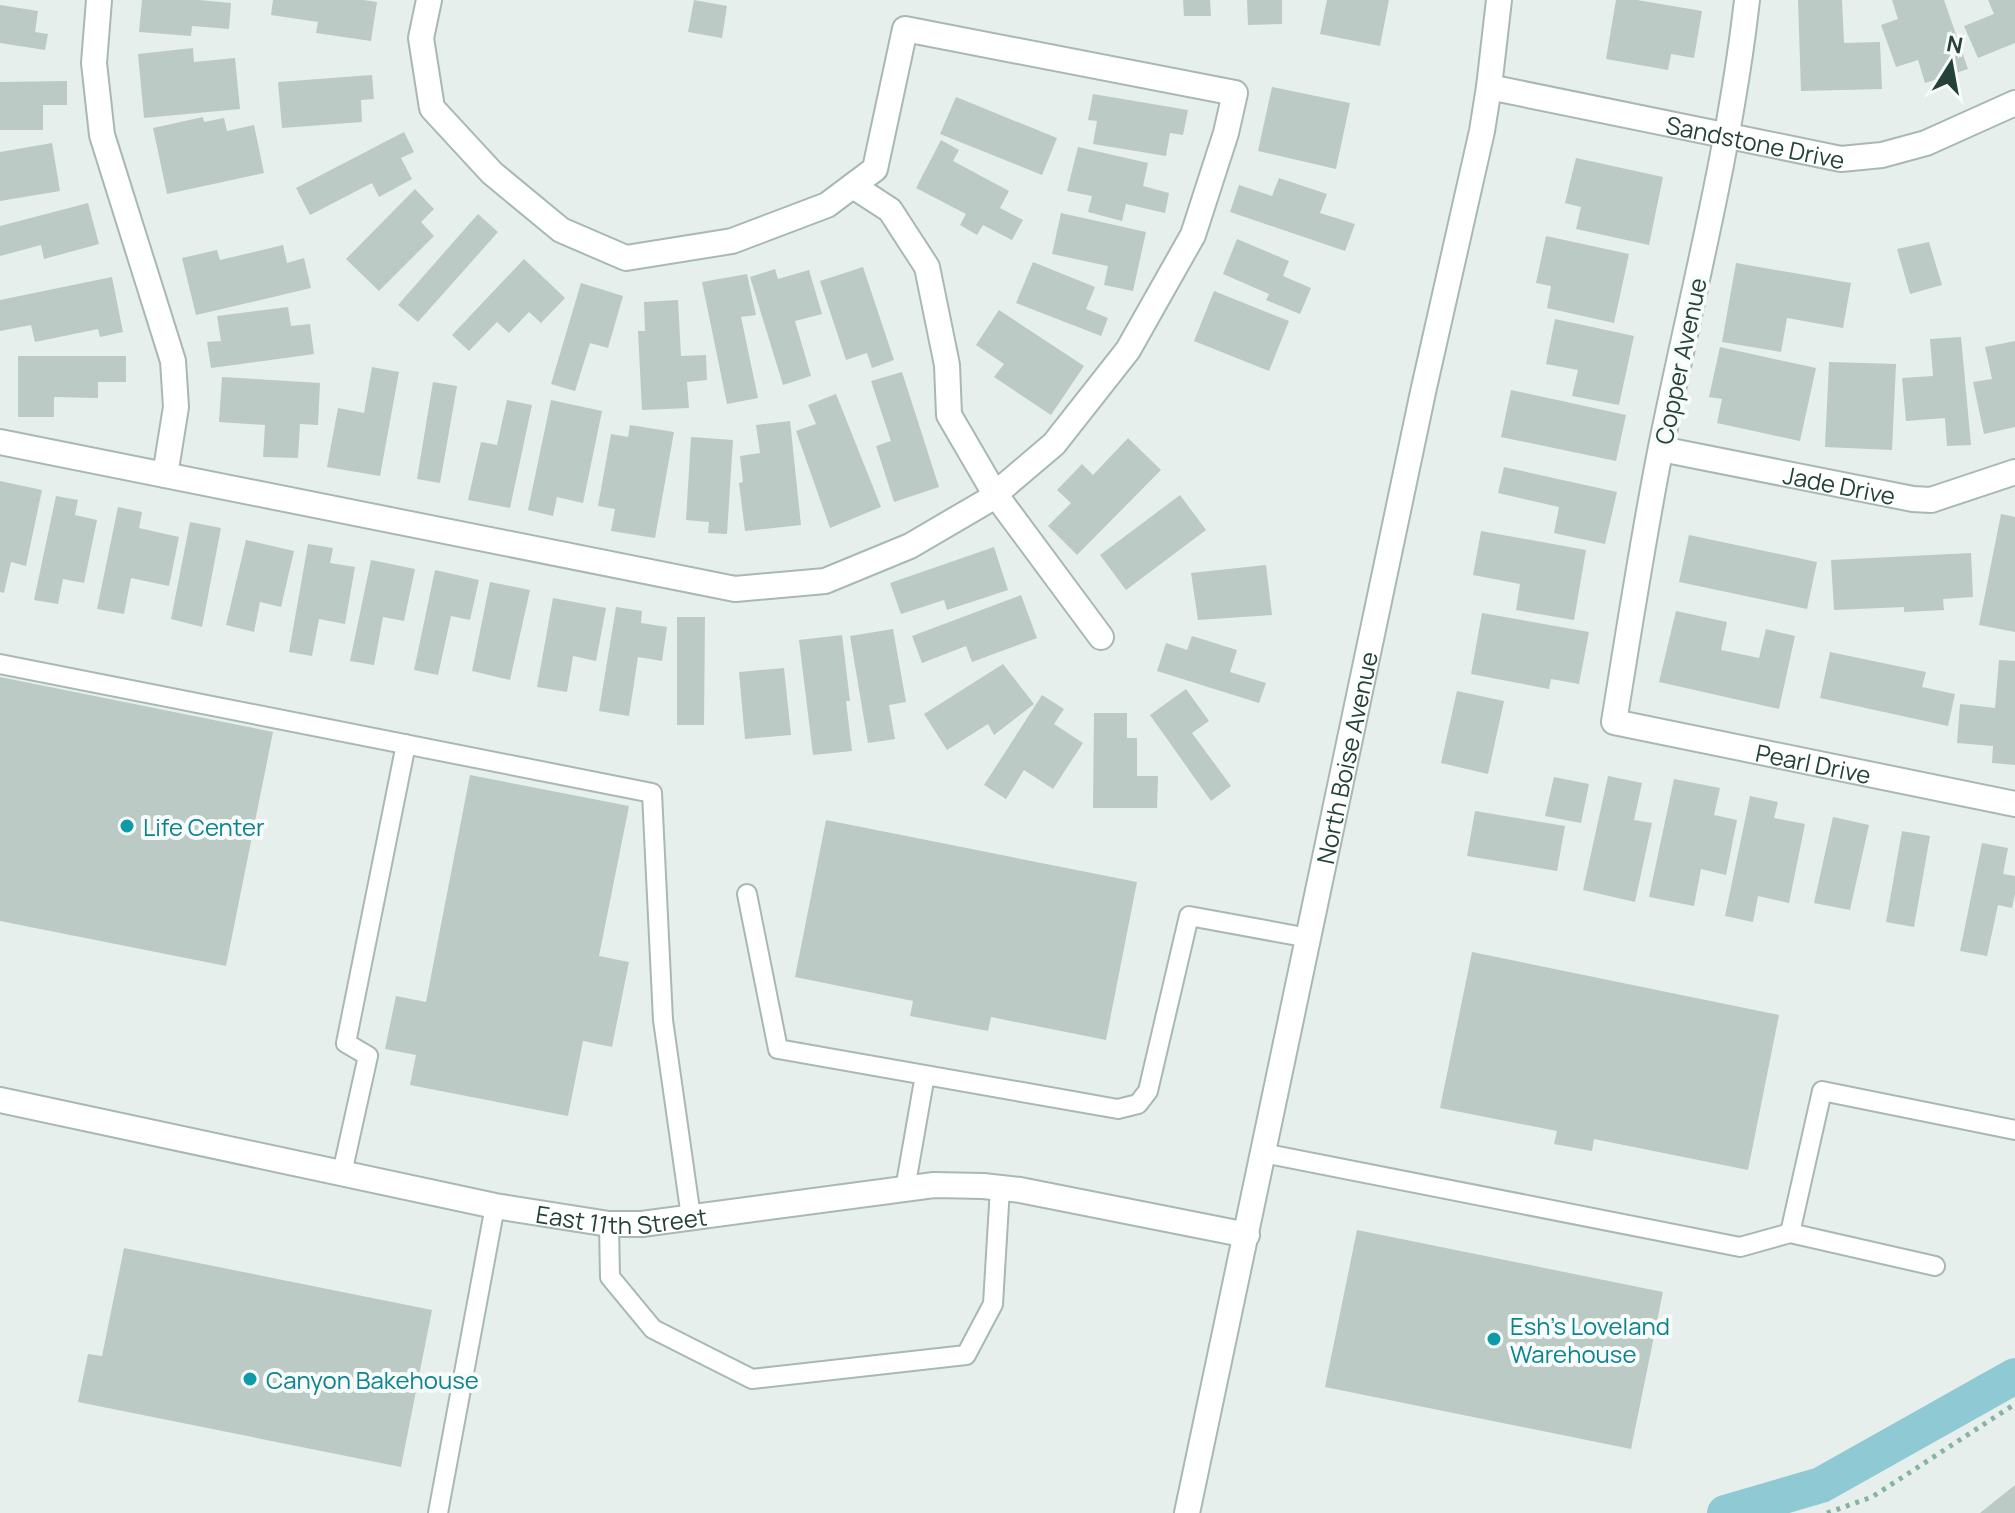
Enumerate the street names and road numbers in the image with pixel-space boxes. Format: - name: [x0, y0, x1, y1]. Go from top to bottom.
- street label: Sandstone Drive: [1663, 107, 1848, 176]
- street label: Copper Avenue: [1646, 275, 1714, 447]
- street label: Jade Drive: [1781, 457, 1898, 512]
- street label: North Boise Avenue: [1308, 648, 1384, 867]
- street label: Pearl Drive: [1753, 735, 1874, 791]
- street label: East 11th Street: [534, 1196, 709, 1241]

